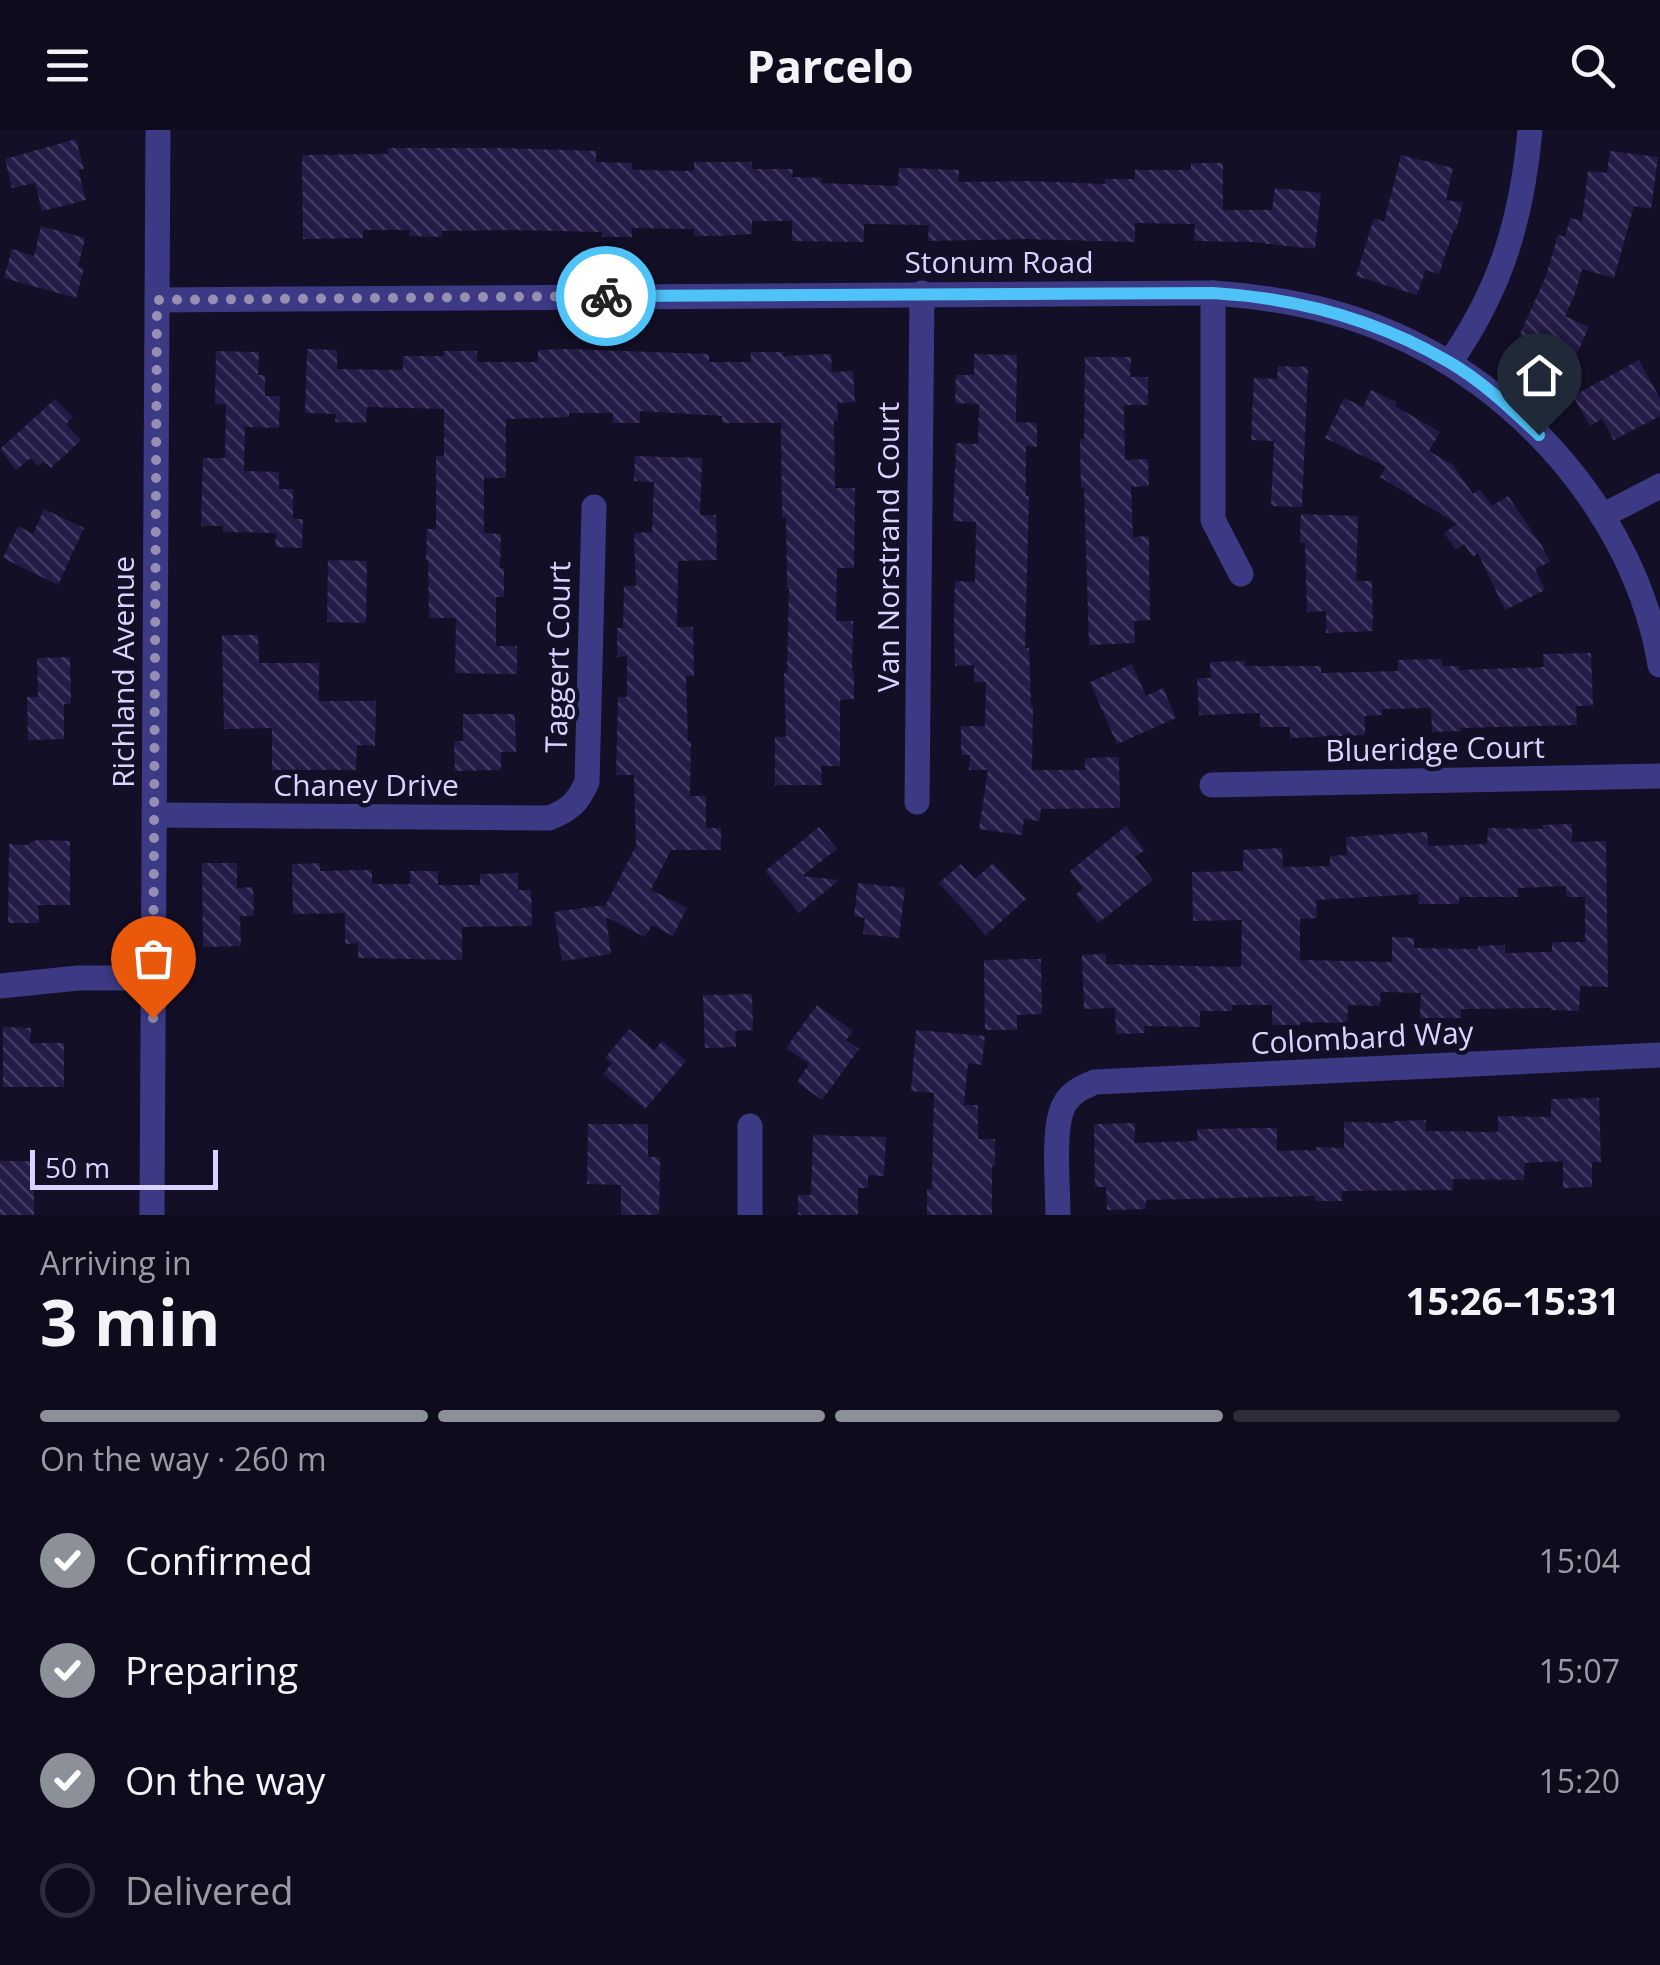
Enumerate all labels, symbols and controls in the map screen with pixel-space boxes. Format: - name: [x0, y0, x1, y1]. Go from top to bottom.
- text: Parcelo: [746, 35, 914, 96]
- icon: menu: [40, 38, 95, 93]
- icon: search: [1565, 38, 1620, 93]
- street label: Stonum Road: [904, 241, 1094, 282]
- courier: [556, 246, 656, 346]
- icon: bike: [579, 269, 634, 324]
- pin: [1497, 333, 1582, 436]
- icon: home: [1512, 348, 1567, 403]
- street label: Van Norstrand Court: [867, 402, 908, 692]
- street label: Richland Avenue: [102, 556, 143, 788]
- street label: Taggert Court: [535, 561, 579, 753]
- street label: Blueridge Court: [1325, 726, 1545, 770]
- street label: Chaney Drive: [273, 764, 459, 805]
- pin: [111, 916, 196, 1019]
- icon: bag: [126, 931, 181, 986]
- street label: Colombard Way: [1249, 1011, 1475, 1063]
- scale bar: [30, 1145, 218, 1190]
- text: 50 m: [45, 1148, 110, 1186]
- text: Arriving in: [40, 1241, 192, 1284]
- text: 15:26–15:31: [1406, 1274, 1620, 1326]
- text: 3 min: [40, 1277, 220, 1365]
- text: On the way · 260 m: [40, 1437, 327, 1480]
- icon: check: [40, 1533, 95, 1588]
- text: Confirmed: [125, 1534, 313, 1586]
- text: 15:04: [1538, 1539, 1620, 1582]
- icon: check: [40, 1643, 95, 1698]
- text: Preparing: [125, 1644, 298, 1696]
- text: 15:07: [1538, 1649, 1620, 1692]
- icon: check: [40, 1753, 95, 1808]
- text: On the way: [125, 1754, 325, 1806]
- text: 15:20: [1538, 1759, 1620, 1802]
- text: Delivered: [125, 1864, 294, 1916]

